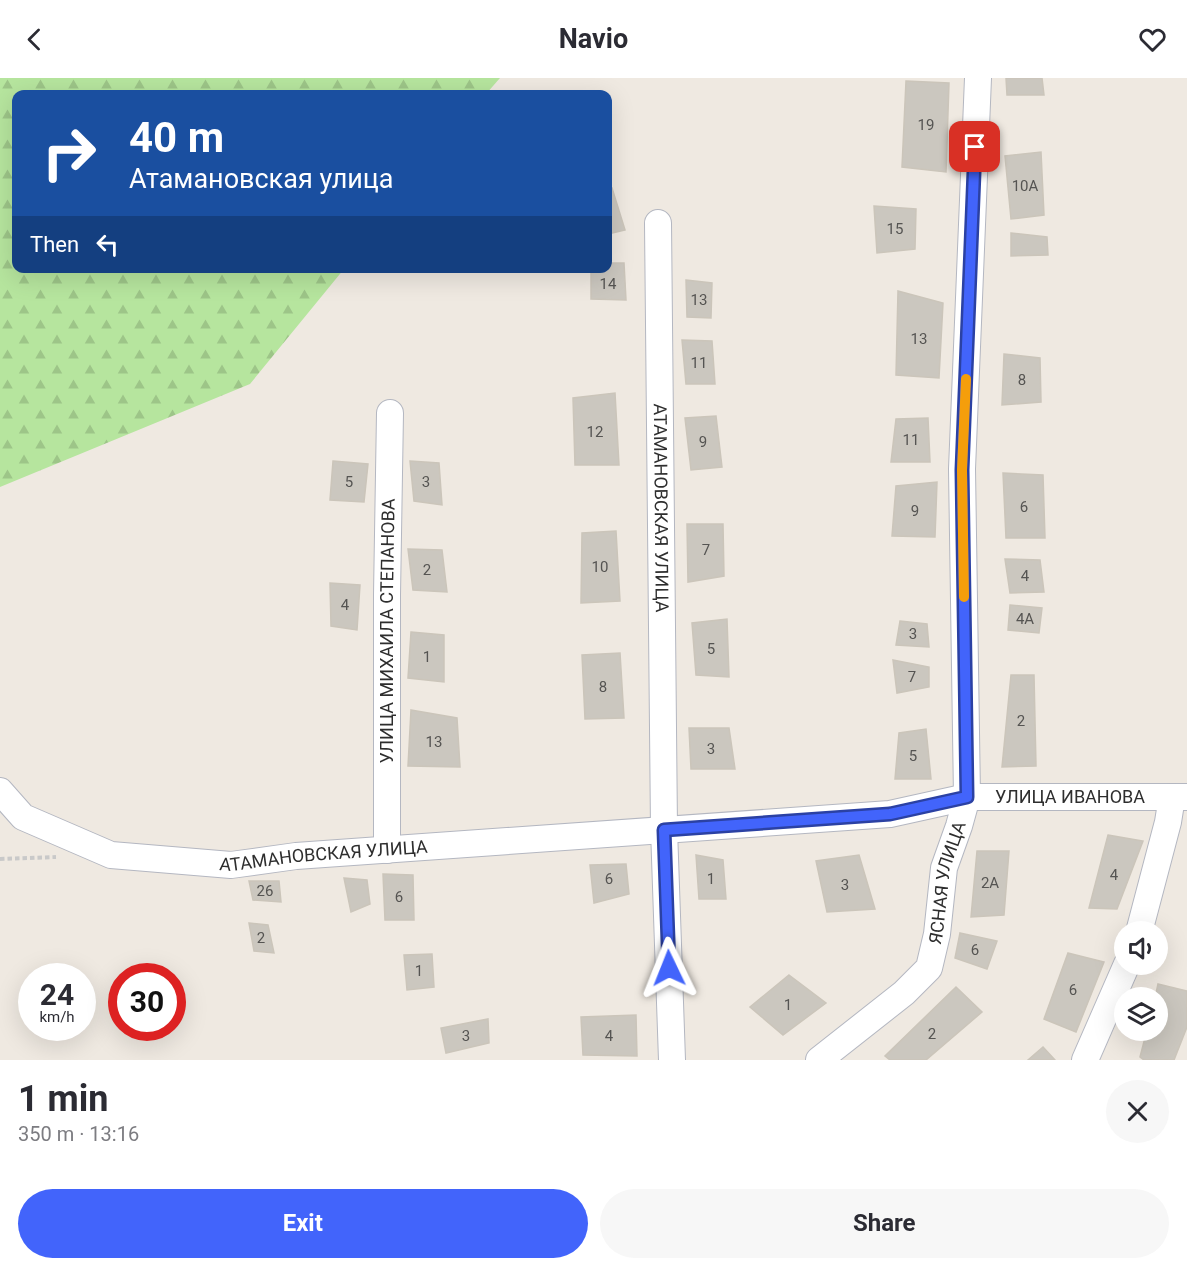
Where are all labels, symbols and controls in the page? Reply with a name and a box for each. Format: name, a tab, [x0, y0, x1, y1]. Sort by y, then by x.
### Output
icon: back	[18, 23, 51, 56]
text: Navio	[559, 23, 628, 55]
icon: heart	[1136, 23, 1169, 56]
text: 40 m	[129, 113, 224, 162]
icon: right	[30, 114, 108, 192]
house number: 19	[918, 116, 934, 134]
pin	[949, 121, 1000, 172]
icon: arrive	[958, 130, 991, 163]
text: Атамановская улица	[129, 163, 394, 195]
house number: 10А	[1012, 177, 1039, 195]
house number: 15	[887, 220, 903, 238]
icon: left	[91, 228, 124, 261]
text: Then	[30, 232, 79, 257]
house number: 14	[600, 275, 617, 293]
house number: 13	[691, 291, 707, 309]
house number: 13	[911, 330, 927, 348]
house number: 11	[691, 354, 707, 372]
house number: 8	[1018, 371, 1026, 389]
street label: АТАМАНОВСКАЯ УЛИЦА	[650, 403, 673, 613]
house number: 12	[587, 423, 603, 441]
house number: 11	[903, 431, 919, 449]
house number: 9	[699, 433, 707, 451]
house number: 5	[345, 473, 353, 491]
house number: 3	[422, 473, 430, 491]
street label: УЛИЦА МИХАИЛА СТЕПАНОВА	[376, 498, 399, 764]
house number: 6	[1020, 498, 1028, 516]
house number: 9	[911, 502, 919, 520]
house number: 7	[702, 541, 710, 559]
house number: 10	[592, 558, 608, 576]
house number: 2	[423, 561, 431, 579]
house number: 4	[1021, 567, 1030, 585]
house number: 4	[341, 596, 350, 614]
house number: 4А	[1016, 610, 1034, 628]
house number: 3	[909, 625, 917, 643]
house number: 5	[707, 640, 715, 658]
house number: 1	[423, 648, 431, 666]
house number: 7	[908, 668, 916, 686]
house number: 8	[599, 678, 607, 696]
house number: 2	[1017, 712, 1025, 730]
house number: 13	[426, 733, 442, 751]
house number: 3	[707, 740, 715, 758]
house number: 5	[909, 747, 917, 765]
street label: УЛИЦА ИВАНОВА	[995, 786, 1145, 807]
street label: ЯСНАЯ УЛИЦА	[924, 818, 970, 946]
street label: АТАМАНОВСКАЯ УЛИЦА	[219, 836, 429, 875]
house number: 4	[1110, 866, 1119, 884]
house number: 6	[605, 870, 613, 888]
house number: 1	[707, 870, 715, 888]
house number: 2А	[981, 874, 999, 892]
house number: 3	[841, 876, 849, 894]
house number: 26	[257, 882, 273, 900]
house number: 6	[395, 888, 403, 906]
map controls	[1114, 921, 1168, 1041]
button: sound	[1114, 921, 1168, 975]
house number: 2	[257, 929, 265, 947]
position arrow	[637, 936, 701, 1000]
house number: 6	[971, 941, 979, 959]
house number: 1	[415, 962, 423, 980]
speed limit sign: 30	[108, 963, 186, 1041]
text: 24	[40, 977, 74, 1012]
house number: 6	[1069, 981, 1077, 999]
button: layers	[1114, 987, 1168, 1041]
house number: 1	[784, 996, 792, 1014]
text: km/h	[39, 1008, 75, 1026]
house number: 2	[928, 1025, 936, 1043]
house number: 3	[462, 1027, 470, 1045]
house number: 4	[605, 1027, 614, 1045]
text: 1 min	[18, 1078, 109, 1120]
button: close	[1106, 1080, 1169, 1143]
text: 350 m · 13:16	[18, 1122, 139, 1146]
button: Exit	[18, 1189, 588, 1258]
button: Share	[600, 1189, 1169, 1258]

